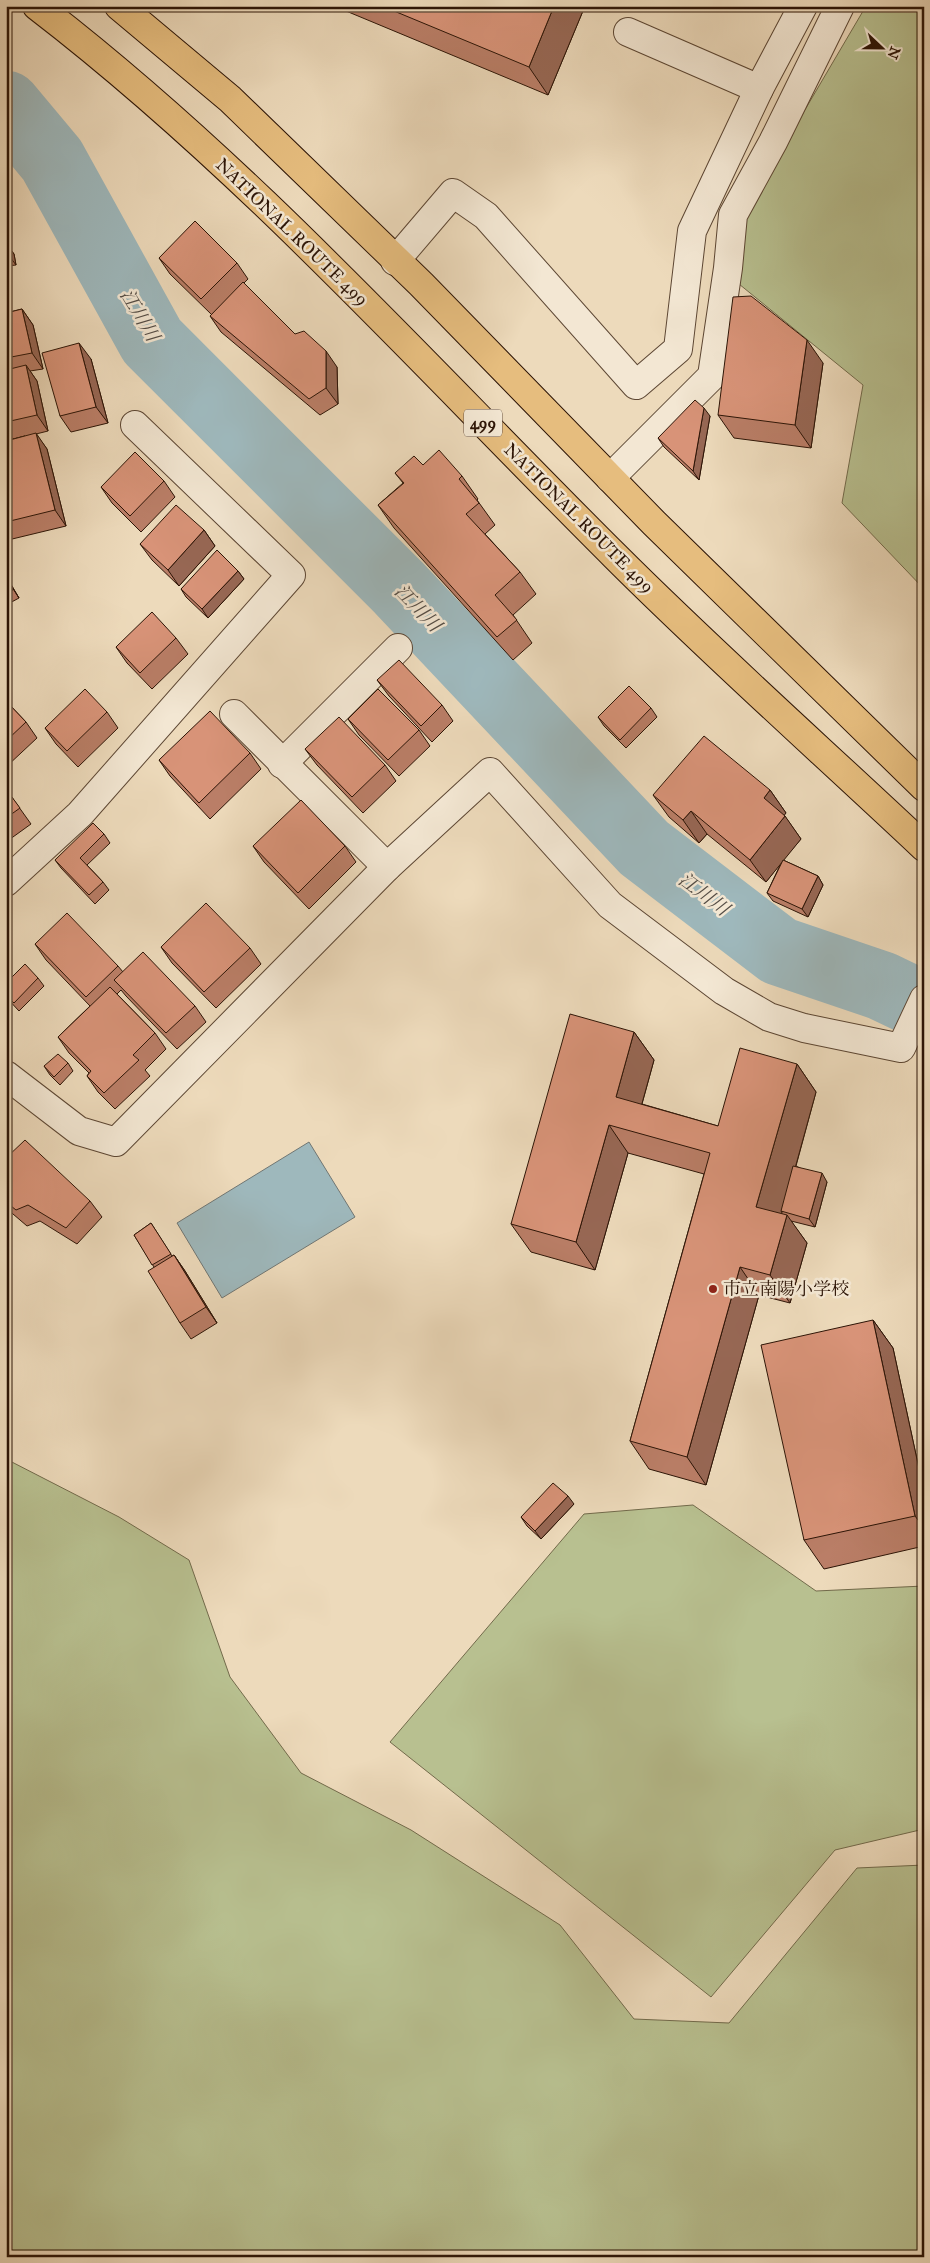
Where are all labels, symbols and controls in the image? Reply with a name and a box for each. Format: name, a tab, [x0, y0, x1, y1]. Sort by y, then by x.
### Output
north arrow	[858, 22, 908, 72]
text: N	[883, 44, 904, 61]
street label: NATIONAL ROUTE 499	[211, 154, 373, 310]
water label: 江川川	[115, 285, 166, 347]
road number: 499	[464, 409, 502, 436]
street label: NATIONAL ROUTE 499	[499, 438, 659, 598]
water label: 江川川	[390, 580, 447, 638]
water label: 江川川	[674, 868, 735, 922]
place label: 市立南陽小学校	[723, 1278, 849, 1300]
marker: 市立南陽小学校	[707, 1283, 719, 1295]

